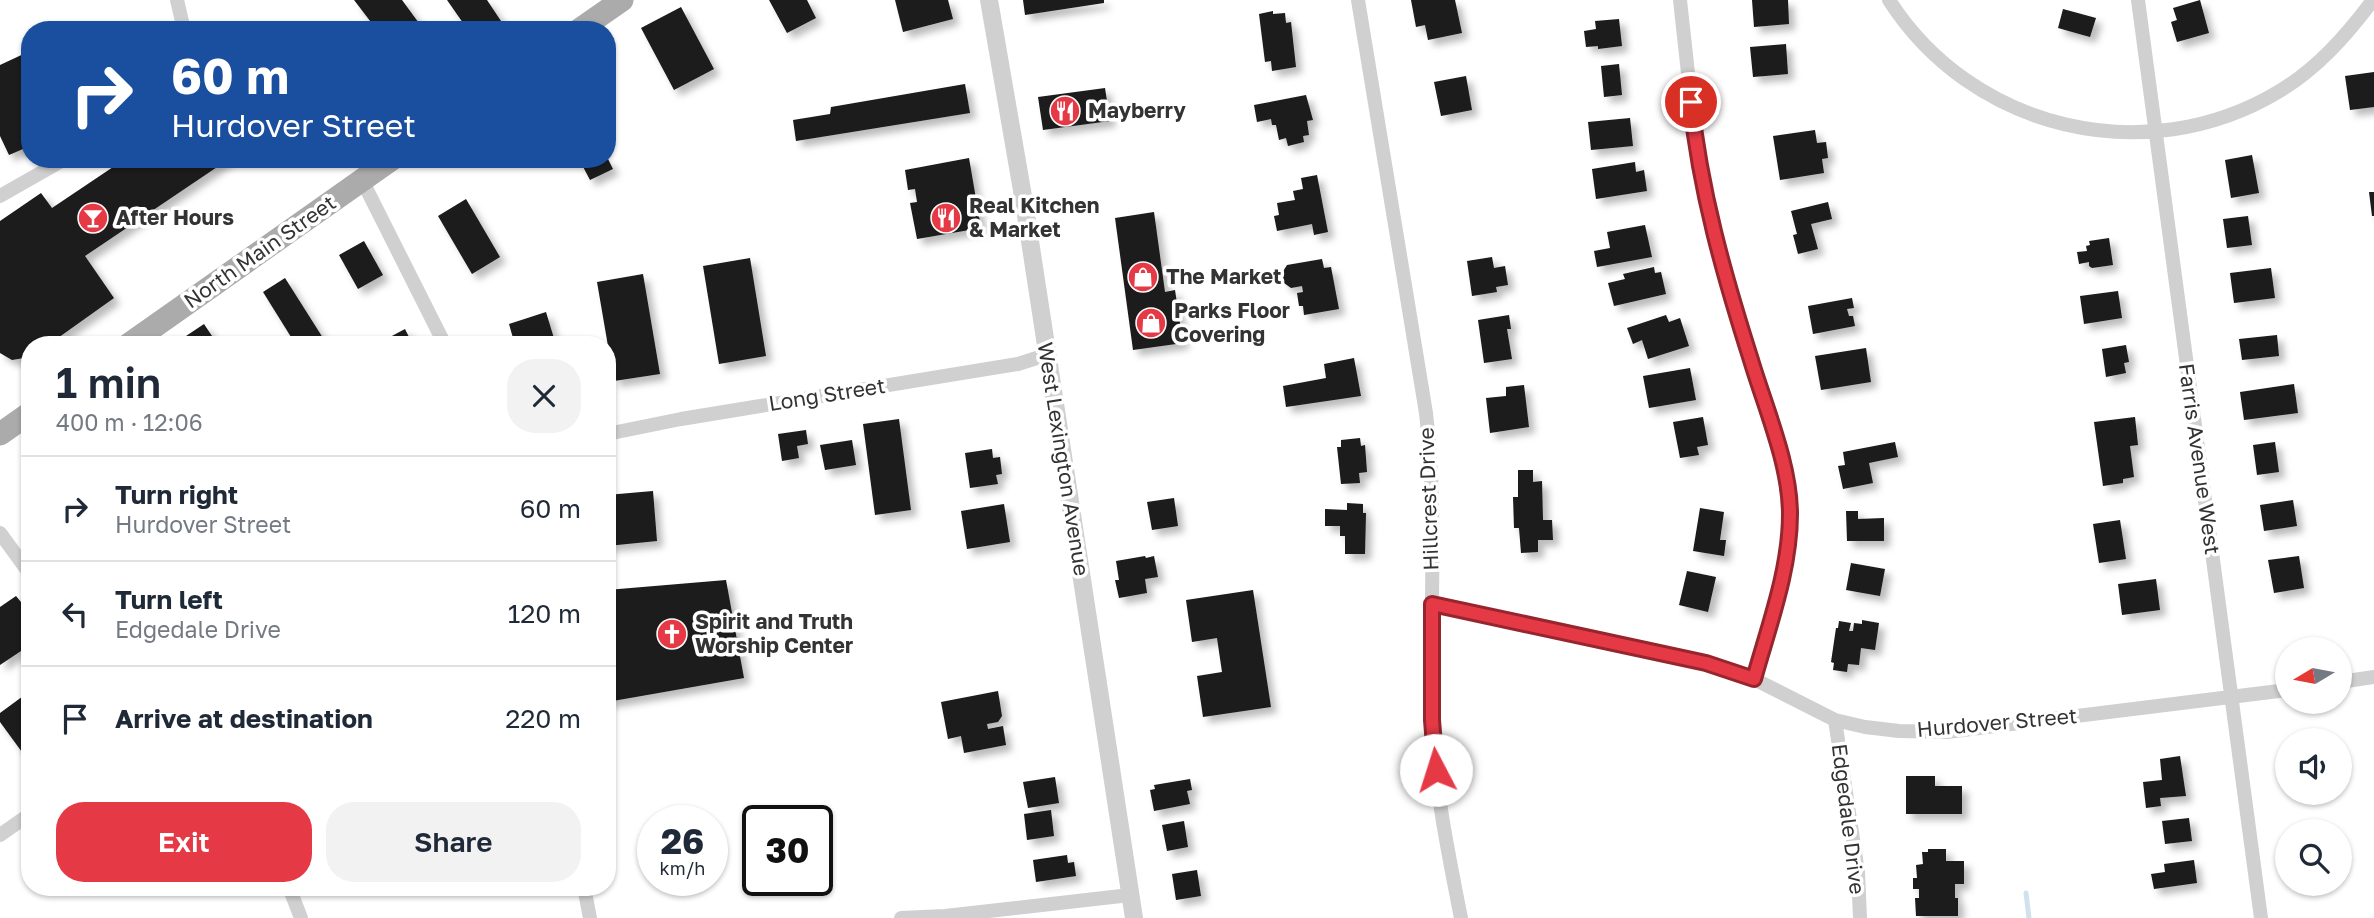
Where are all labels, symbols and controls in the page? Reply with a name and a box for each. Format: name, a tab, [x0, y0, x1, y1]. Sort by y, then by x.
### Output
text: 60 m	[171, 46, 289, 105]
icon: right	[56, 49, 147, 140]
pin	[1661, 72, 1721, 132]
icon: arrive	[1672, 83, 1710, 121]
restaurant icon: Mayberry	[1048, 94, 1082, 128]
place label: Mayberry	[1088, 97, 1186, 123]
text: Hurdover Street	[171, 106, 416, 144]
street label: North Main Street	[178, 189, 340, 313]
place label: Real Kitchen & Market	[969, 192, 1099, 242]
bar icon: After Hours	[76, 201, 110, 235]
restaurant icon: Real Kitchen & Market	[929, 201, 963, 235]
place label: After Hours	[116, 204, 234, 230]
shop icon: The Market	[1126, 260, 1160, 294]
place label: The Market	[1166, 263, 1282, 289]
place label: Parks Floor Covering	[1174, 297, 1290, 347]
shop icon: Parks Floor Covering	[1134, 306, 1168, 340]
street label: West Lexington Avenue	[1033, 340, 1095, 577]
text: 1 min	[56, 357, 161, 407]
button: close	[507, 359, 581, 433]
street label: Farris Avenue West	[2174, 362, 2226, 556]
street label: Long Street	[767, 372, 887, 416]
text: 400 m · 12:06	[56, 408, 203, 436]
street label: Hillcrest Drive	[1413, 427, 1443, 571]
text: Turn right	[115, 479, 238, 510]
icon: right	[56, 490, 94, 528]
text: 60 m	[520, 493, 581, 524]
text: Hurdover Street	[115, 510, 291, 538]
text: Turn left	[115, 584, 223, 615]
icon: left	[56, 595, 94, 633]
text: 120 m	[508, 598, 581, 629]
place label: Spirit and Truth Worship Center	[695, 608, 853, 658]
text: Edgedale Drive	[115, 615, 281, 643]
church icon: Spirit and Truth Worship Center	[655, 617, 689, 651]
north arrow	[2275, 637, 2352, 714]
map controls	[2275, 637, 2352, 896]
icon: arrive	[56, 700, 94, 738]
street label: Hurdover Street	[1916, 702, 2078, 742]
text: Arrive at destination	[115, 703, 373, 734]
text: 220 m	[505, 703, 581, 734]
button: sound	[2275, 728, 2352, 805]
position arrow	[1399, 733, 1473, 807]
street label: Edgedale Drive	[1827, 742, 1871, 896]
button: Exit	[56, 802, 312, 882]
button: Share	[326, 802, 581, 882]
speed limit sign: 30	[742, 805, 833, 896]
button: search	[2275, 819, 2352, 896]
text: 26	[661, 820, 704, 862]
text: km/h	[660, 857, 705, 879]

